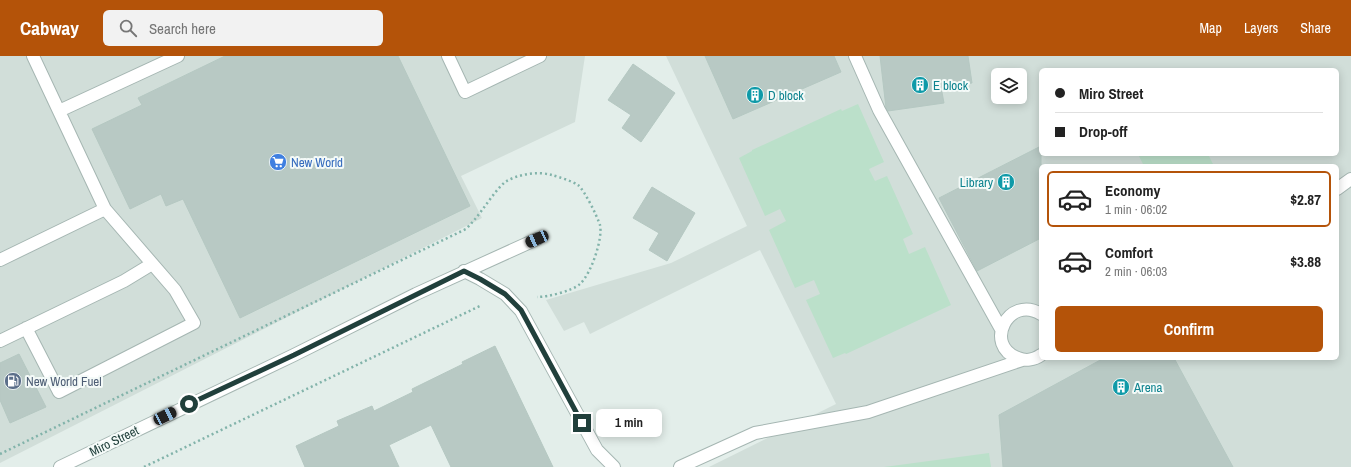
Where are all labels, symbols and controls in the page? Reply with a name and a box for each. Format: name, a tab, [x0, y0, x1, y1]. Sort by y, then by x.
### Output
search box	[103, 10, 383, 46]
text: Cabway	[20, 15, 79, 41]
icon: search	[117, 17, 139, 39]
text: Search here	[149, 18, 216, 39]
text: Map	[1200, 19, 1222, 37]
text: Layers	[1244, 19, 1278, 37]
text: Share	[1300, 19, 1331, 37]
map controls	[991, 68, 1027, 104]
button: layers	[991, 68, 1027, 104]
building icon: E block	[910, 75, 930, 95]
place label: E block	[933, 77, 969, 94]
text: Miro Street	[1079, 83, 1143, 104]
building icon: D block	[745, 85, 765, 105]
place label: D block	[768, 87, 804, 104]
text: Drop-off	[1079, 121, 1128, 142]
supermarket icon: New World	[268, 152, 288, 172]
place label: New World	[291, 154, 343, 171]
building icon: Library	[996, 172, 1016, 192]
place label: Library	[960, 174, 994, 191]
text: Economy	[1105, 180, 1160, 201]
icon: car	[1057, 181, 1093, 217]
text: $2.87	[1290, 189, 1321, 210]
text: 1 min · 06:02	[1105, 201, 1167, 218]
car	[524, 229, 550, 249]
text: Comfort	[1105, 242, 1153, 263]
icon: car	[1057, 243, 1093, 279]
text: $3.88	[1290, 251, 1321, 272]
text: 2 min · 06:03	[1105, 263, 1167, 280]
button: Confirm	[1055, 306, 1323, 352]
fuel station icon: New World Fuel	[3, 371, 23, 391]
place label: New World Fuel	[26, 373, 102, 390]
building icon: Arena	[1111, 377, 1131, 397]
place label: Arena	[1133, 379, 1163, 396]
route start	[180, 395, 198, 413]
car	[152, 405, 178, 427]
callout: 1 min	[596, 409, 662, 437]
route end	[573, 414, 591, 432]
text: 1 min	[615, 414, 643, 431]
street label: Miro Street	[87, 422, 141, 460]

